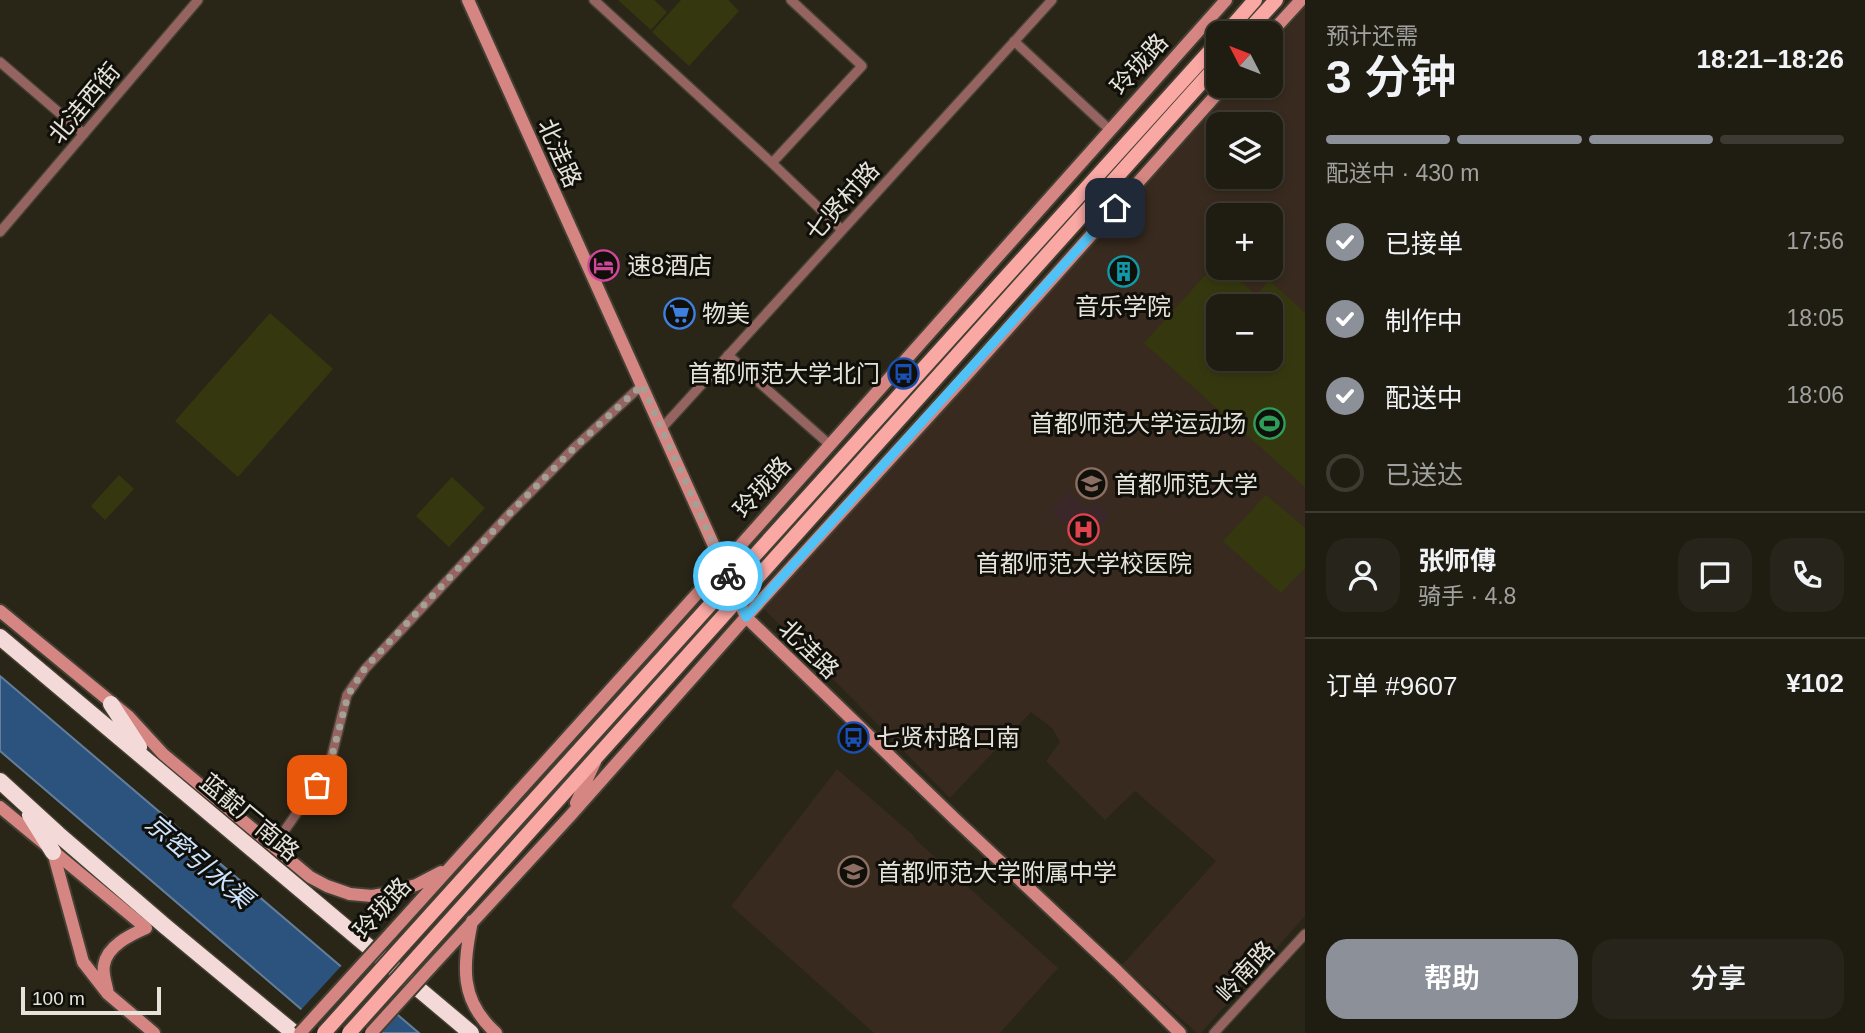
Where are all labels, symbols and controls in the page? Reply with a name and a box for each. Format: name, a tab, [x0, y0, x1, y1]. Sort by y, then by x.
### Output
north arrow	[1206, 21, 1283, 98]
map controls	[1206, 21, 1283, 371]
text: 预计还需	[1326, 23, 1418, 49]
street label: 玲珑路	[1105, 28, 1173, 100]
text: 18:21–18:26	[1697, 44, 1844, 74]
text: 3 分钟	[1326, 51, 1456, 103]
street label: 北洼西街	[43, 58, 125, 148]
button: layers	[1206, 112, 1283, 189]
street label: 北洼路	[533, 115, 587, 191]
street label: 七贤村路	[800, 156, 884, 246]
text: 配送中 · 430 m	[1326, 160, 1479, 186]
pin	[1085, 178, 1145, 238]
icon: home	[1096, 189, 1134, 227]
button: +	[1206, 203, 1283, 280]
icon: check	[1326, 223, 1364, 261]
text: 17:56	[1786, 228, 1844, 254]
text: 已接单	[1385, 229, 1463, 259]
hotel icon: 速8酒店	[587, 248, 621, 282]
place label: 速8酒店	[627, 252, 712, 279]
building icon: 音乐学院	[1106, 255, 1140, 289]
place label: 音乐学院	[1075, 293, 1171, 320]
button: −	[1206, 294, 1283, 371]
supermarket icon: 物美	[662, 296, 696, 330]
place label: 物美	[702, 300, 750, 327]
icon: check	[1326, 300, 1364, 338]
text: 18:05	[1786, 305, 1844, 331]
text: 制作中	[1385, 306, 1463, 336]
bus stop icon: 首都师范大学北门	[886, 356, 920, 390]
place label: 首都师范大学北门	[688, 360, 880, 387]
icon: check	[1326, 377, 1364, 415]
text: 18:06	[1786, 382, 1844, 408]
text: 配送中	[1385, 383, 1463, 413]
sports icon: 首都师范大学运动场	[1252, 406, 1286, 440]
place label: 首都师范大学运动场	[1030, 410, 1246, 437]
street label: 玲珑路	[728, 451, 796, 523]
text: 已送达	[1385, 460, 1463, 490]
school or university icon: 首都师范大学	[1074, 467, 1108, 501]
place label: 首都师范大学	[1114, 471, 1258, 498]
hospital icon: 首都师范大学校医院	[1067, 512, 1101, 546]
button: person	[1326, 538, 1400, 612]
button: chat	[1678, 538, 1752, 612]
button: phone	[1770, 538, 1844, 612]
courier	[693, 541, 763, 611]
text: 张师傅	[1418, 546, 1496, 576]
place label: 首都师范大学校医院	[976, 550, 1192, 577]
icon: bike	[709, 557, 747, 595]
text: 骑手 · 4.8	[1418, 583, 1516, 609]
street label: 北洼路	[774, 614, 844, 684]
text: ¥102	[1786, 668, 1844, 698]
text: 订单 #9607	[1326, 671, 1458, 701]
bus stop icon: 七贤村路口南	[836, 720, 870, 754]
place label: 七贤村路口南	[876, 724, 1020, 751]
pin	[287, 755, 347, 815]
icon: bag	[298, 766, 336, 804]
street label: 蓝靛厂南路	[195, 768, 305, 866]
water label: 京密引水渠	[140, 808, 261, 917]
school or university icon: 首都师范大学附属中学	[837, 855, 871, 889]
place label: 首都师范大学附属中学	[877, 859, 1117, 886]
street label: 玲珑路	[348, 872, 416, 944]
street label: 岭南路	[1211, 935, 1279, 1007]
button: 帮助	[1326, 939, 1578, 1019]
button: 分享	[1592, 939, 1844, 1019]
scale bar	[21, 984, 161, 1016]
text: 100 m	[32, 988, 85, 1009]

